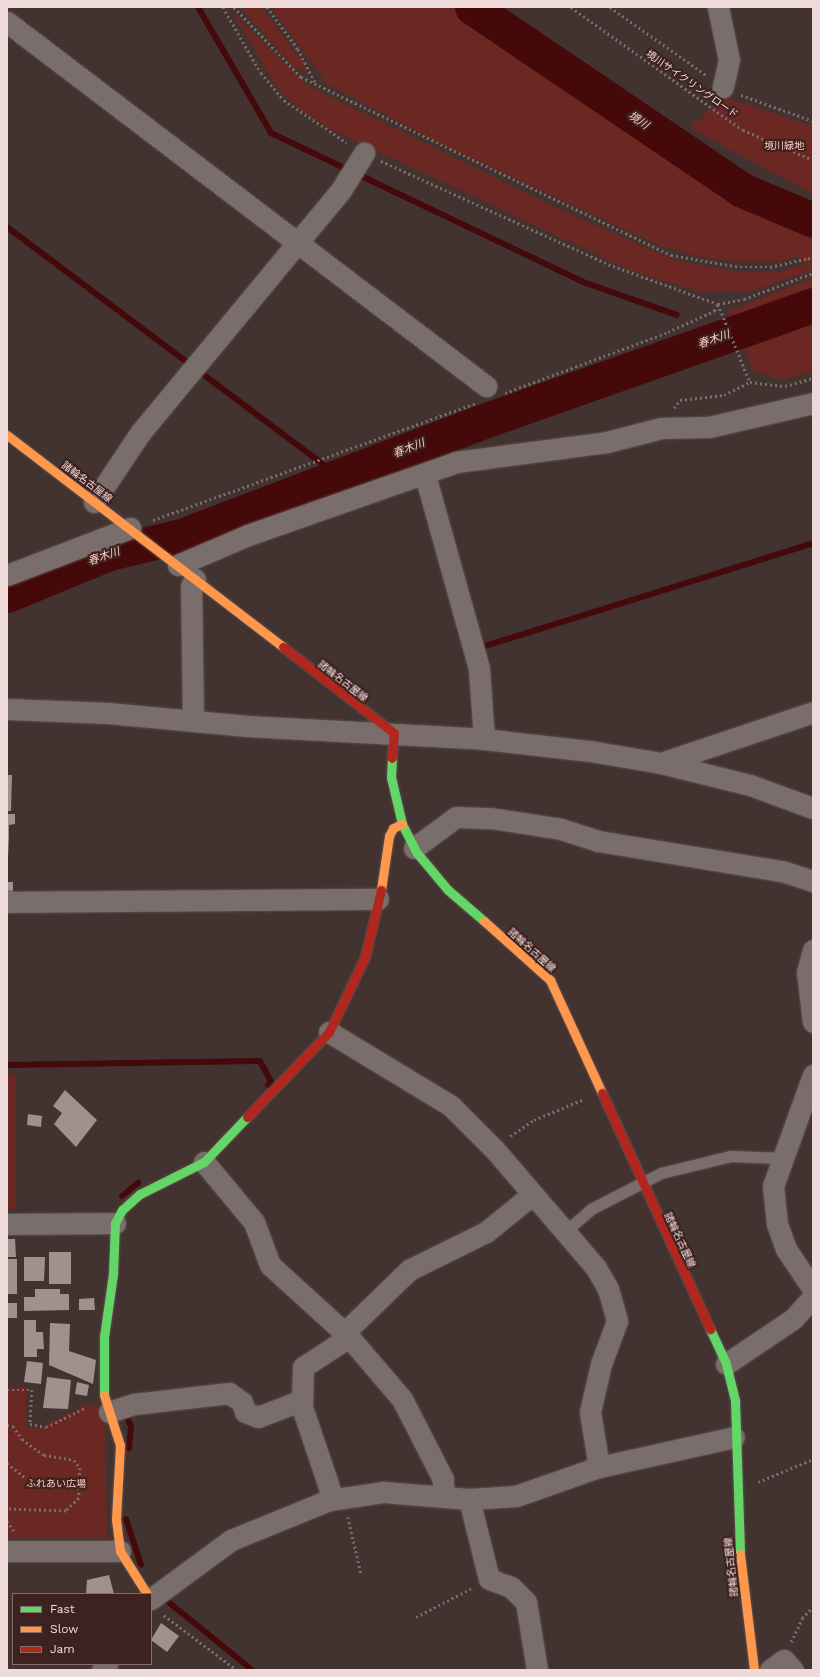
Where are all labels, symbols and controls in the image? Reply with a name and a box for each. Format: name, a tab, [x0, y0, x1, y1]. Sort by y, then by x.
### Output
street label: 境川サイクリングロード	[644, 48, 740, 120]
water label: 境川	[625, 109, 651, 133]
park label: 境川緑地	[764, 140, 804, 152]
water label: 春木川	[696, 328, 732, 352]
water label: 春木川	[391, 437, 427, 461]
street label: 諸輪名古屋線	[59, 459, 115, 505]
water label: 春木川	[86, 545, 122, 569]
street label: 諸輪名古屋線	[316, 658, 370, 704]
street label: 諸輪名古屋線	[506, 925, 558, 975]
street label: 諸輪名古屋線	[662, 1210, 698, 1270]
park label: ふれあい広場	[26, 1478, 86, 1490]
street label: 諸輪名古屋線	[722, 1537, 740, 1597]
legend	[12, 1593, 152, 1665]
text: Fast	[50, 1602, 75, 1616]
text: Slow	[50, 1622, 78, 1636]
text: Jam	[50, 1642, 75, 1656]

